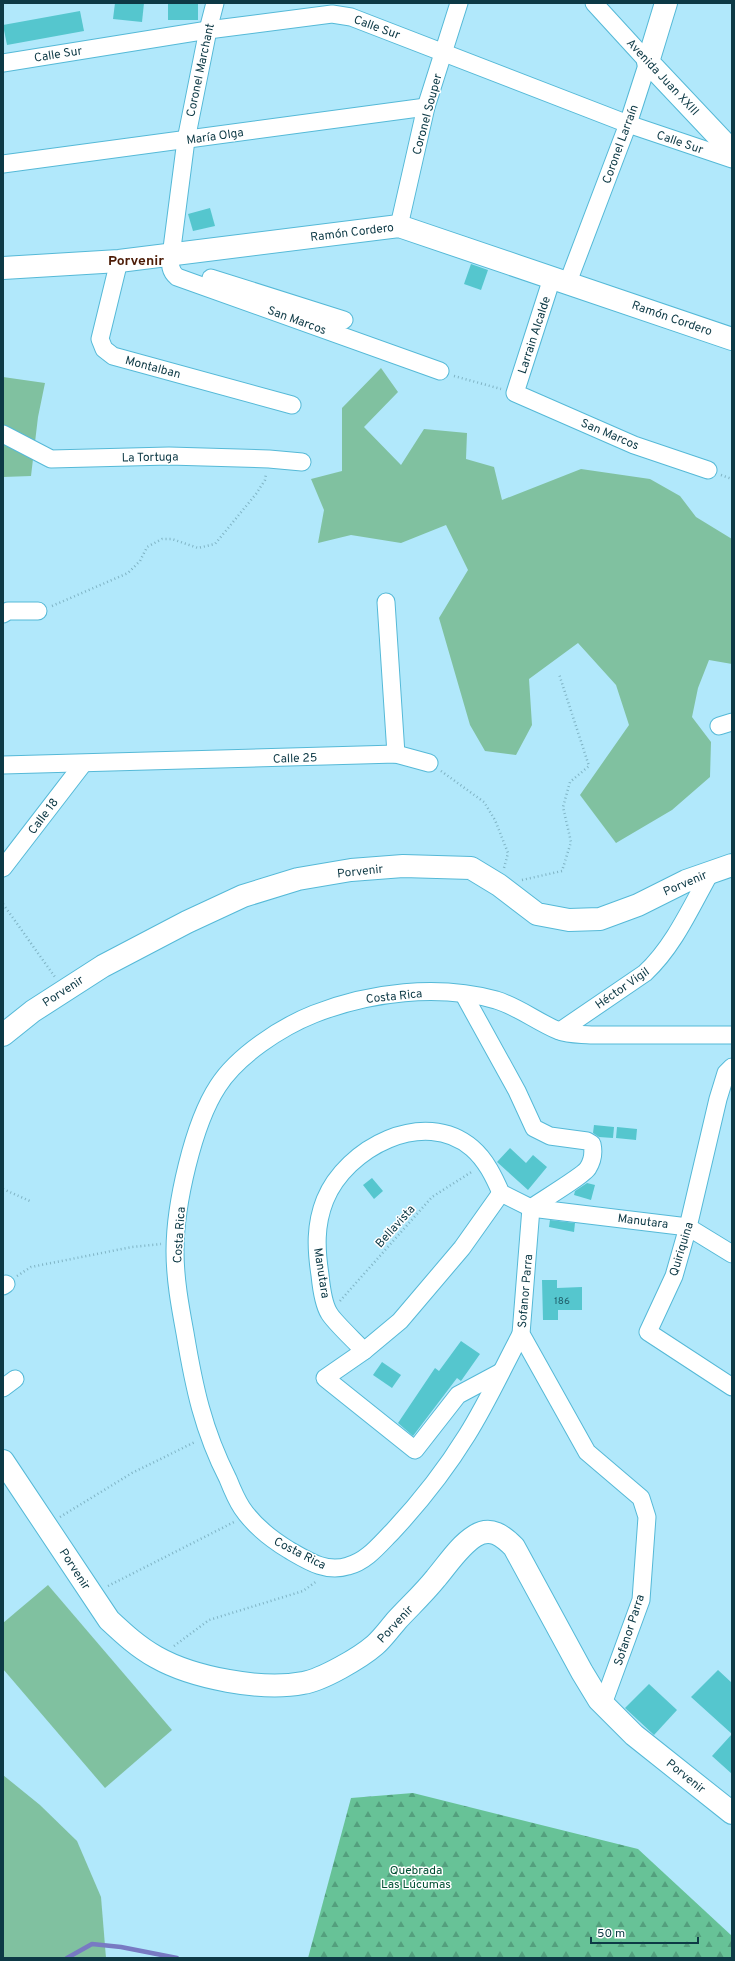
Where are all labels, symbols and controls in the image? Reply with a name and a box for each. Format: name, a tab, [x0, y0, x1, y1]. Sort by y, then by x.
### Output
street label: Calle Sur	[351, 12, 402, 44]
street label: Coronel Marchant	[183, 22, 219, 119]
street label: Avenida Juan XXIII	[622, 36, 702, 120]
street label: Calle Sur	[33, 43, 84, 67]
street label: Coronel Souper	[409, 72, 447, 157]
street label: Coronel Larraín	[599, 103, 643, 186]
street label: María Olga	[185, 125, 245, 149]
street label: Calle Sur	[654, 128, 705, 158]
street label: Ramón Cordero	[309, 220, 395, 246]
district label: Porvenir	[108, 253, 164, 270]
street label: Larrain Alcalde	[515, 295, 555, 376]
street label: Ramón Cordero	[629, 298, 714, 340]
street label: San Marcos	[265, 303, 328, 339]
street label: Montalban	[123, 353, 182, 383]
street label: San Marcos	[578, 416, 641, 454]
street label: La Tortuga	[121, 450, 179, 466]
street label: Calle 25	[273, 750, 318, 768]
street label: Calle 18	[25, 795, 63, 838]
street label: Porvenir	[336, 862, 384, 882]
street label: Porvenir	[661, 867, 710, 900]
street label: Héctor Vigil	[592, 964, 653, 1013]
street label: Porvenir	[40, 972, 88, 1011]
street label: Costa Rica	[365, 986, 423, 1008]
street label: Bellavista	[372, 1202, 419, 1252]
street label: Costa Rica	[170, 1206, 190, 1264]
street label: Manutara	[617, 1211, 669, 1233]
street label: Quiriquina	[666, 1220, 698, 1278]
street label: Manutara	[309, 1247, 333, 1300]
street label: Sofanor Parra	[515, 1253, 537, 1329]
house number: 186	[554, 1295, 570, 1308]
street label: Costa Rica	[271, 1534, 328, 1574]
street label: Porvenir	[55, 1546, 94, 1594]
street label: Sofanor Parra	[611, 1593, 649, 1668]
street label: Porvenir	[374, 1602, 418, 1647]
street label: Porvenir	[662, 1756, 709, 1798]
park label: Quebrada Las Lúcumas	[381, 1863, 451, 1893]
scale bar	[591, 1919, 698, 1945]
text: 50 m	[597, 1926, 625, 1942]

